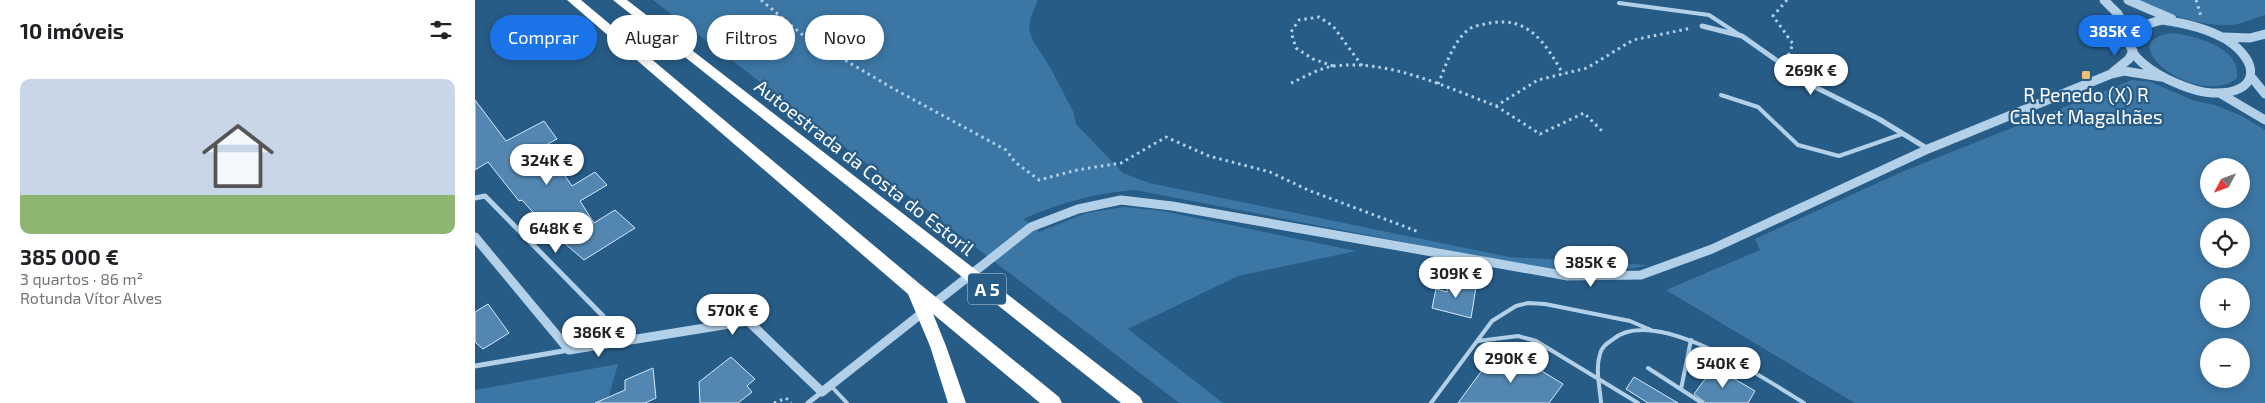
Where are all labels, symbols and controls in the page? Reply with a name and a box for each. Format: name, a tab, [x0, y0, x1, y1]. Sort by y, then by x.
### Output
chip: Comprar	[490, 15, 597, 60]
chip: Alugar	[607, 15, 697, 60]
chip: Filtros	[707, 15, 795, 60]
chip: Novo	[805, 15, 884, 60]
pin: 385K €	[2074, 15, 2156, 57]
icon: filters	[427, 16, 455, 44]
text: 10 imóveis	[20, 18, 124, 43]
text: 385K €	[2089, 21, 2141, 40]
pin: 269K €	[1770, 54, 1852, 96]
text: 269K €	[1785, 60, 1837, 79]
marker: R Penedo (X) R Calvet Magalhães	[2080, 69, 2092, 81]
street label: Autoestrada da Costa do Estoril	[751, 74, 980, 260]
place label: R Penedo (X) R Calvet Magalhães	[2009, 83, 2163, 128]
icon: home	[193, 111, 283, 201]
pin: 324K €	[506, 144, 588, 186]
text: 324K €	[521, 150, 573, 169]
north arrow	[2200, 158, 2250, 208]
map controls	[2200, 158, 2250, 388]
pin: 648K €	[515, 212, 597, 254]
text: 648K €	[529, 218, 583, 237]
button: locate	[2200, 218, 2250, 268]
text: 385 000 €	[20, 244, 119, 269]
pin: 385K €	[1550, 246, 1632, 288]
text: 385K €	[1565, 252, 1617, 271]
pin: 309K €	[1415, 256, 1497, 299]
text: 309K €	[1430, 263, 1482, 282]
text: 3 quartos · 86 m²	[20, 269, 143, 288]
road number: A 5	[968, 274, 1006, 304]
button: +	[2200, 278, 2250, 328]
text: Rotunda Vítor Alves	[20, 288, 162, 307]
pin: 570K €	[692, 294, 774, 336]
text: 570K €	[707, 300, 759, 319]
pin: 386K €	[558, 316, 640, 358]
text: 386K €	[573, 322, 625, 341]
button: −	[2200, 338, 2250, 388]
pin: 290K €	[1470, 342, 1552, 384]
pin: 540K €	[1682, 346, 1764, 389]
text: 290K €	[1485, 348, 1537, 367]
text: 540K €	[1697, 353, 1749, 372]

